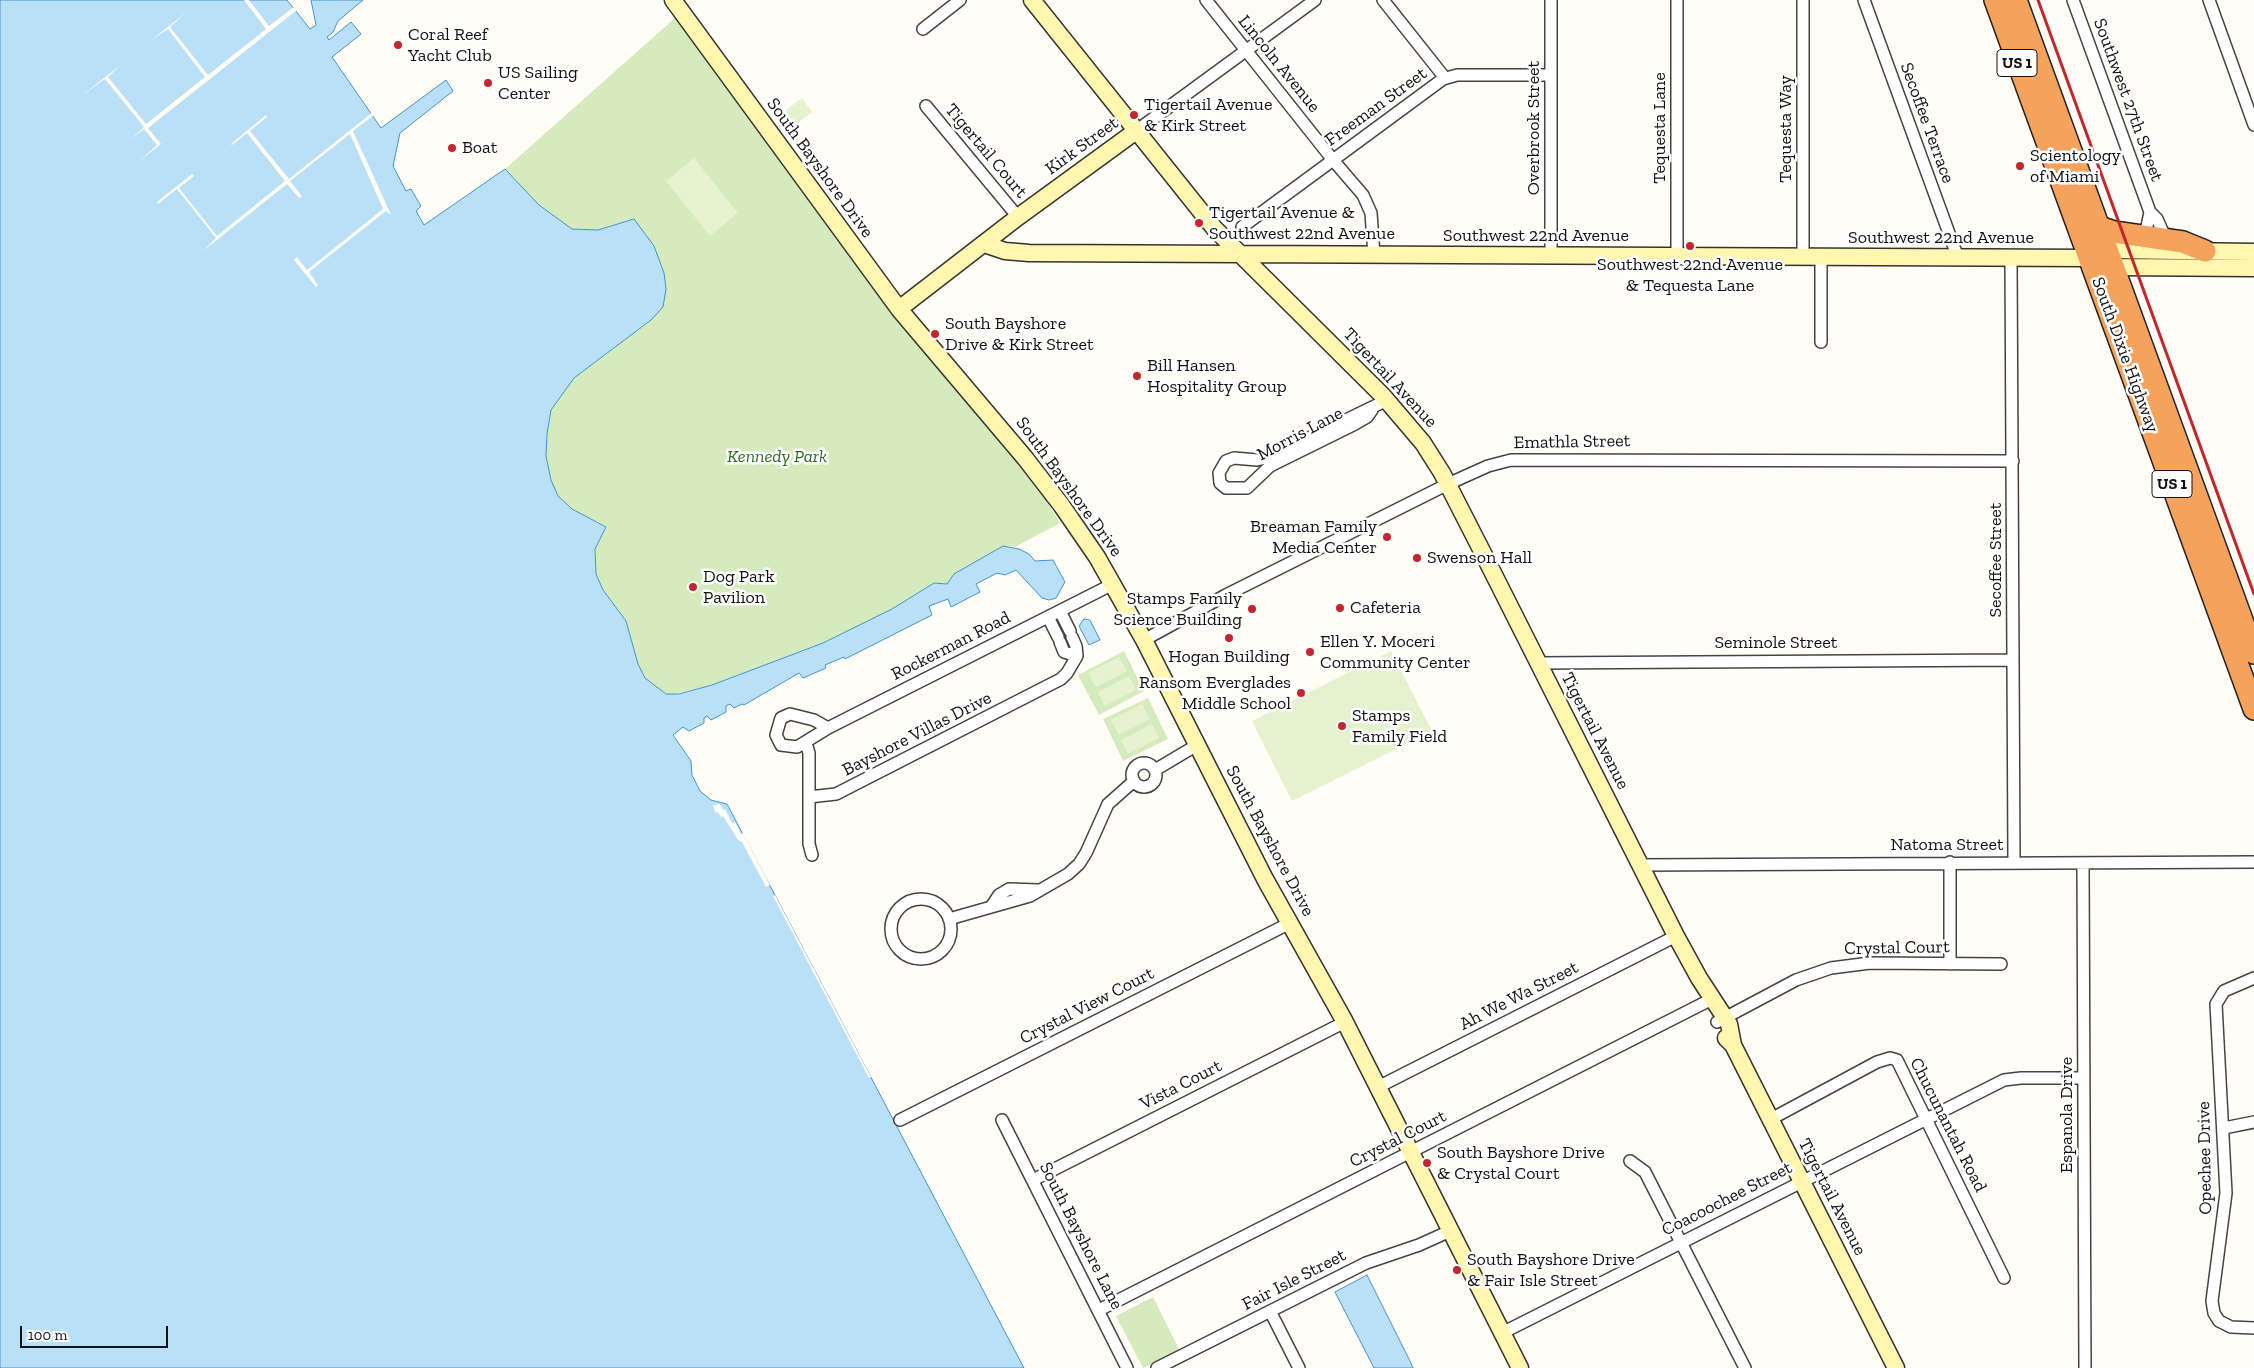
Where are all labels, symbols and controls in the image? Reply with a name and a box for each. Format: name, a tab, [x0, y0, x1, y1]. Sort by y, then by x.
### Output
street label: Lincoln Avenue	[1233, 11, 1325, 117]
street label: Southwest 27th Street	[2088, 15, 2168, 185]
place label: Coral Reef Yacht Club	[408, 24, 492, 66]
marker: Coral Reef Yacht Club	[392, 39, 404, 51]
road number: US 1	[1997, 49, 2037, 76]
street label: Secoffee Terrace	[1895, 60, 1959, 186]
street label: Overbrook Street	[1523, 61, 1545, 195]
place label: US Sailing Center	[498, 62, 578, 104]
street label: Freeman Street	[1321, 63, 1431, 151]
street label: Tequesta Lane	[1649, 72, 1671, 184]
street label: Tequesta Way	[1775, 75, 1797, 183]
marker: US Sailing Center	[482, 77, 494, 89]
street label: South Bayshore Drive	[762, 94, 878, 242]
place label: Tigertail Avenue & Kirk Street	[1144, 94, 1272, 136]
street label: Tigertail Court	[940, 99, 1032, 203]
marker: Tigertail Avenue & Kirk Street	[1128, 109, 1140, 121]
street label: Kirk Street	[1041, 112, 1123, 180]
place label: Boat	[462, 137, 497, 159]
marker: Boat	[446, 142, 458, 154]
place label: Scientology of Miami	[2030, 145, 2121, 188]
marker: Scientology of Miami	[2014, 160, 2026, 172]
place label: Tigertail Avenue & Southwest 22nd Avenue	[1209, 202, 1395, 244]
marker: Tigertail Avenue & Southwest 22nd Avenue	[1193, 217, 1205, 229]
street label: Southwest 22nd Avenue	[1443, 225, 1629, 247]
street label: Southwest 22nd Avenue	[1848, 227, 2034, 249]
marker: Southwest 22nd Avenue & Tequesta Lane	[1684, 240, 1696, 252]
place label: Southwest 22nd Avenue & Tequesta Lane	[1597, 254, 1783, 296]
street label: South Dixie Highway	[2087, 274, 2163, 436]
place label: South Bayshore Drive & Kirk Street	[945, 313, 1094, 356]
street label: Tigertail Avenue	[1338, 324, 1442, 432]
marker: South Bayshore Drive & Kirk Street	[929, 328, 941, 340]
place label: Bill Hansen Hospitality Group	[1147, 355, 1287, 398]
marker: Bill Hansen Hospitality Group	[1131, 370, 1143, 382]
street label: Morris Lane	[1253, 402, 1347, 466]
street label: South Bayshore Drive	[1011, 413, 1127, 561]
street label: Emathla Street	[1514, 430, 1630, 454]
park label: Kennedy Park	[727, 446, 827, 468]
road number: US 1	[2152, 470, 2192, 498]
street label: Secoffee Street	[1985, 503, 2007, 617]
place label: Breaman Family Media Center	[1250, 516, 1377, 558]
marker: Breaman Family Media Center	[1381, 531, 1393, 543]
place label: Swenson Hall	[1427, 547, 1532, 569]
marker: Swenson Hall	[1411, 552, 1423, 564]
place label: Dog Park Pavilion	[703, 566, 775, 608]
marker: Dog Park Pavilion	[687, 581, 699, 593]
place label: Stamps Family Science Building	[1114, 588, 1242, 630]
place label: Cafeteria	[1350, 597, 1421, 619]
marker: Cafeteria	[1334, 602, 1346, 614]
marker: Stamps Family Science Building	[1246, 603, 1258, 615]
street label: Rockerman Road	[888, 607, 1014, 685]
place label: Ellen Y. Moceri Community Center	[1320, 631, 1470, 674]
marker: Hogan Building	[1223, 632, 1235, 644]
street label: Seminole Street	[1715, 632, 1837, 654]
place label: Hogan Building	[1168, 646, 1290, 668]
marker: Ellen Y. Moceri Community Center	[1304, 646, 1316, 658]
street label: Tigertail Avenue	[1556, 669, 1634, 793]
place label: Ransom Everglades Middle School	[1139, 672, 1291, 714]
street label: Bayshore Villas Drive	[839, 687, 995, 781]
marker: Ransom Everglades Middle School	[1295, 687, 1307, 699]
place label: Stamps Family Field	[1352, 705, 1447, 748]
marker: Stamps Family Field	[1336, 720, 1348, 732]
street label: South Bayshore Drive	[1221, 762, 1319, 920]
street label: Natoma Street	[1890, 834, 2004, 856]
street label: Crystal Court	[1844, 936, 1950, 960]
street label: Ah We Wa Street	[1456, 957, 1582, 1035]
street label: Crystal View Court	[1016, 963, 1158, 1049]
street label: Chucunantah Road	[1905, 1054, 1991, 1196]
street label: Vista Court	[1136, 1055, 1226, 1115]
street label: Espanola Drive	[2056, 1057, 2078, 1173]
street label: Opechee Drive	[2193, 1101, 2217, 1215]
street label: Crystal Court	[1346, 1105, 1450, 1173]
street label: Tigertail Avenue	[1793, 1135, 1871, 1259]
place label: South Bayshore Drive & Crystal Court	[1437, 1142, 1605, 1184]
marker: South Bayshore Drive & Crystal Court	[1421, 1157, 1433, 1169]
street label: Coacoochee Street	[1658, 1157, 1796, 1241]
street label: South Bayshore Lane	[1034, 1159, 1128, 1313]
street label: Fair Isle Street	[1239, 1245, 1349, 1315]
place label: South Bayshore Drive & Fair Isle Street	[1467, 1249, 1635, 1292]
marker: South Bayshore Drive & Fair Isle Street	[1451, 1264, 1463, 1276]
scale bar	[22, 1316, 170, 1348]
text: 100 m	[28, 1326, 67, 1344]

